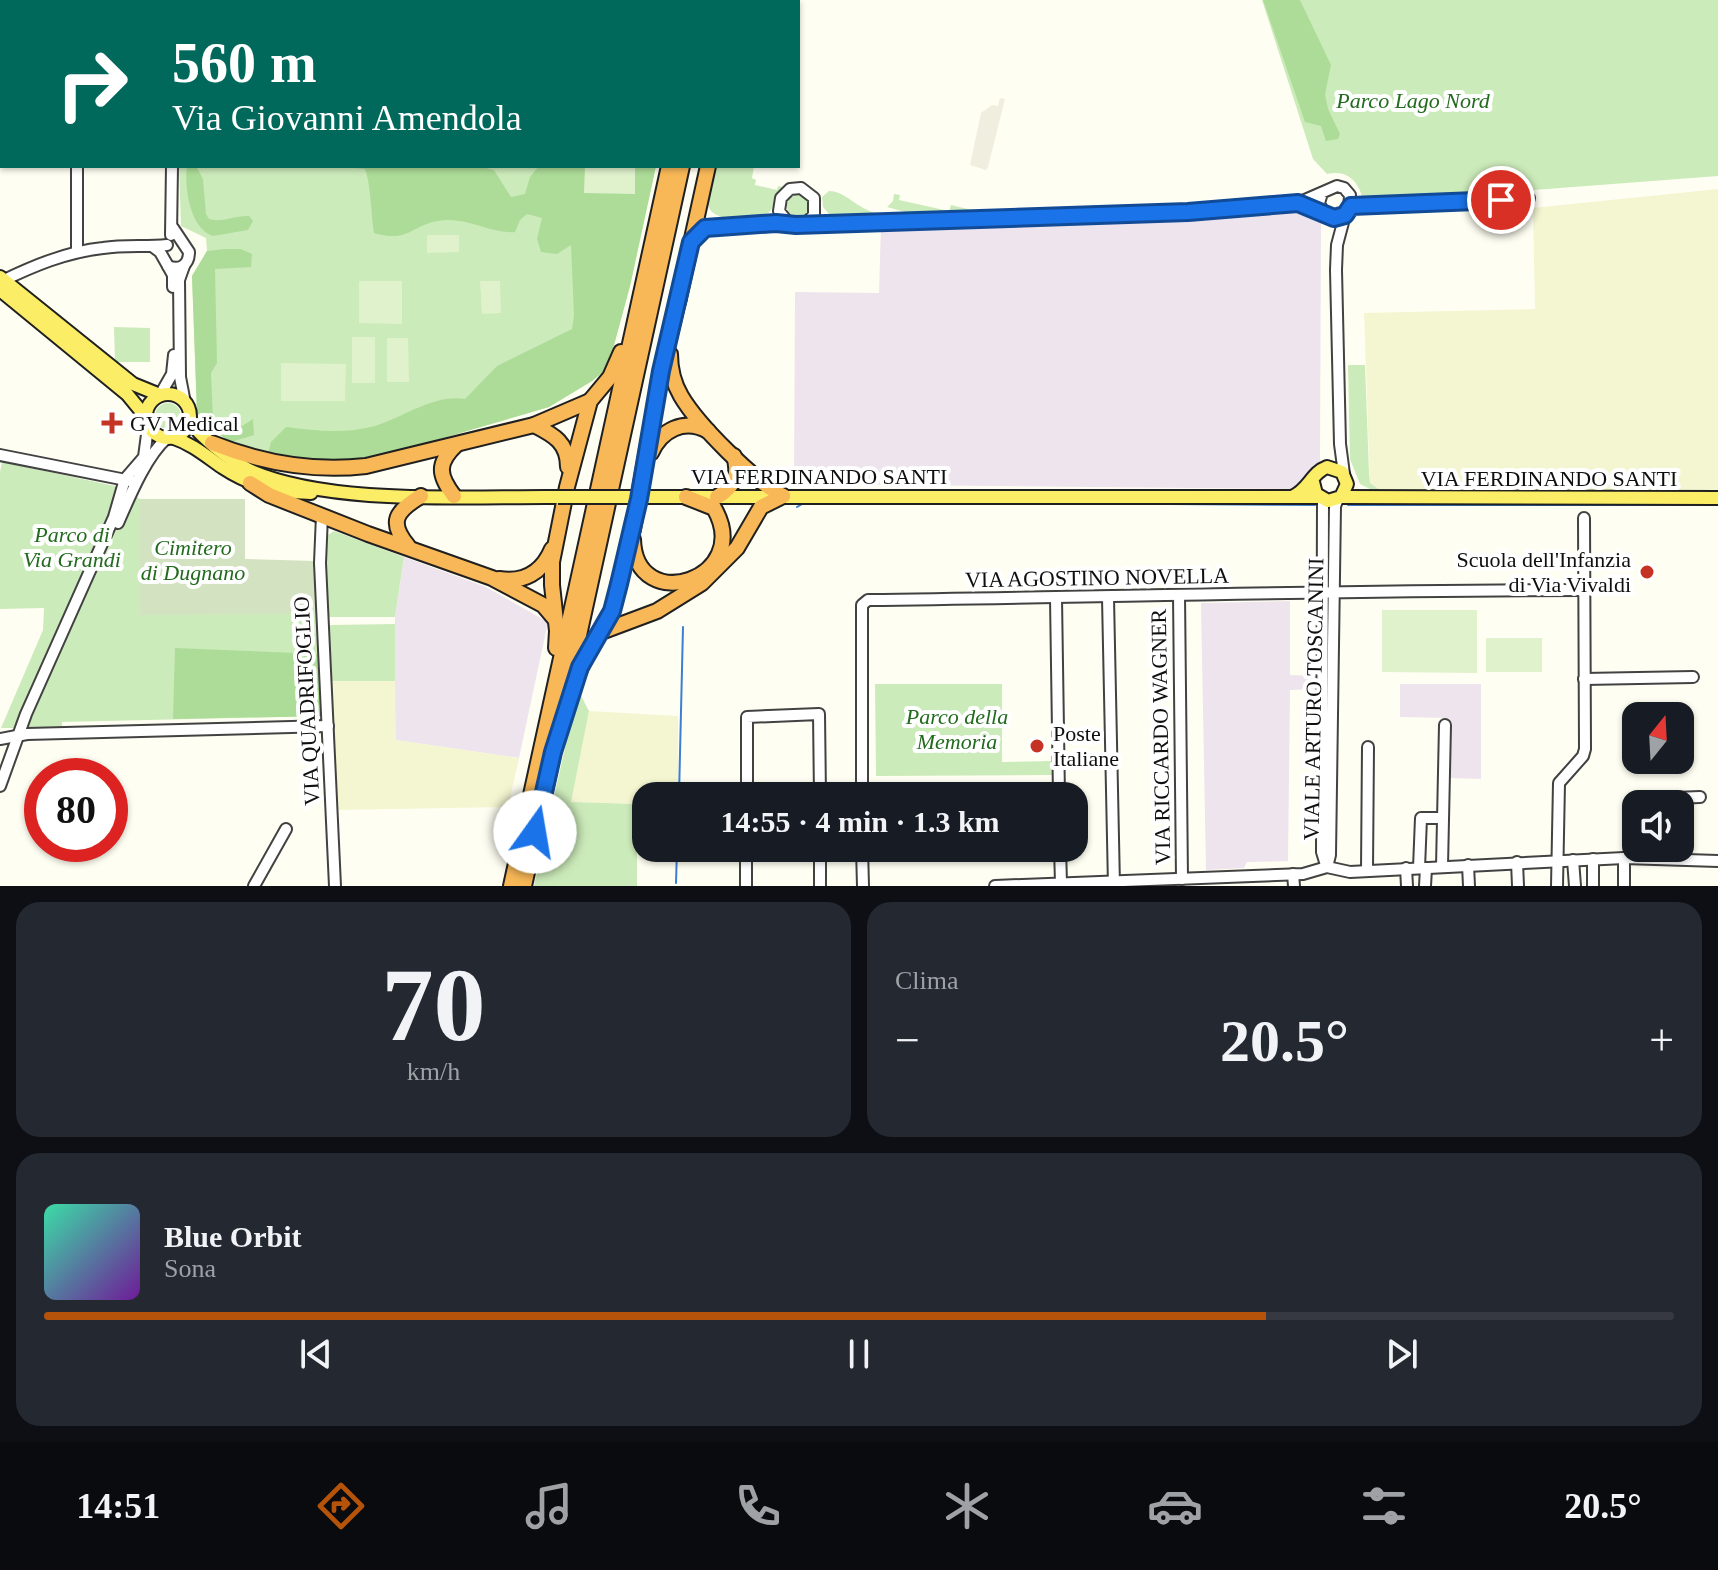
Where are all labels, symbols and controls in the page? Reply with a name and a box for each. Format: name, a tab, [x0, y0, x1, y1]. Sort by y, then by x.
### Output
icon: right	[40, 32, 144, 136]
text: 560 m	[172, 32, 317, 94]
park label: Parco Lago Nord	[1335, 88, 1491, 113]
text: Via Giovanni Amendola	[172, 98, 522, 138]
pin	[1467, 166, 1535, 234]
icon: arrive	[1479, 178, 1523, 222]
place label: GV Medical	[130, 411, 239, 436]
marker: GV Medical	[101, 412, 123, 434]
street label: VIA FERDINANDO SANTI	[691, 464, 947, 489]
street label: VIA FERDINANDO SANTI	[1421, 466, 1677, 491]
park label: Parco di Via Grandi	[23, 522, 121, 572]
park label: Cimitero di Dugnano	[141, 535, 245, 585]
place label: Scuola dell'Infanzia di Via Vivaldi	[1457, 547, 1631, 597]
street label: VIALE ARTURO TOSCANINI	[1299, 557, 1328, 841]
street label: VIA AGOSTINO NOVELLA	[965, 563, 1229, 592]
marker: Scuola dell'Infanzia di Via Vivaldi	[1638, 563, 1656, 581]
street label: VIA QUADRIFOGLIO	[289, 596, 324, 806]
street label: VIA RICCARDO WAGNER	[1146, 608, 1175, 865]
north arrow	[1622, 702, 1694, 774]
map controls	[1622, 702, 1694, 862]
park label: Parco della Memoria	[905, 704, 1008, 754]
place label: Poste Italiane	[1053, 721, 1119, 771]
marker: Poste Italiane	[1028, 737, 1046, 755]
speed limit sign: 80	[24, 758, 128, 862]
position arrow	[493, 790, 577, 874]
button: sound	[1622, 790, 1694, 862]
text: 14:55 · 4 min · 1.3 km	[720, 805, 1000, 838]
text: 70	[382, 947, 486, 1062]
text: Clima	[895, 966, 959, 995]
text: 20.5°	[1220, 1008, 1349, 1074]
text: −	[895, 1016, 920, 1065]
text: +	[1649, 1016, 1674, 1065]
text: km/h	[407, 1057, 460, 1086]
text: Blue Orbit	[164, 1220, 302, 1253]
text: Sona	[164, 1254, 216, 1283]
icon: previous	[294, 1332, 338, 1376]
icon: pause	[837, 1332, 881, 1376]
icon: next	[1380, 1332, 1424, 1376]
icon: directions	[313, 1478, 369, 1534]
icon: music	[521, 1478, 577, 1534]
icon: phone	[730, 1478, 786, 1534]
icon: climate	[939, 1478, 995, 1534]
icon: car	[1147, 1478, 1203, 1534]
icon: filters	[1356, 1478, 1412, 1534]
text: 14:51	[76, 1486, 160, 1526]
text: 20.5°	[1564, 1486, 1642, 1526]

